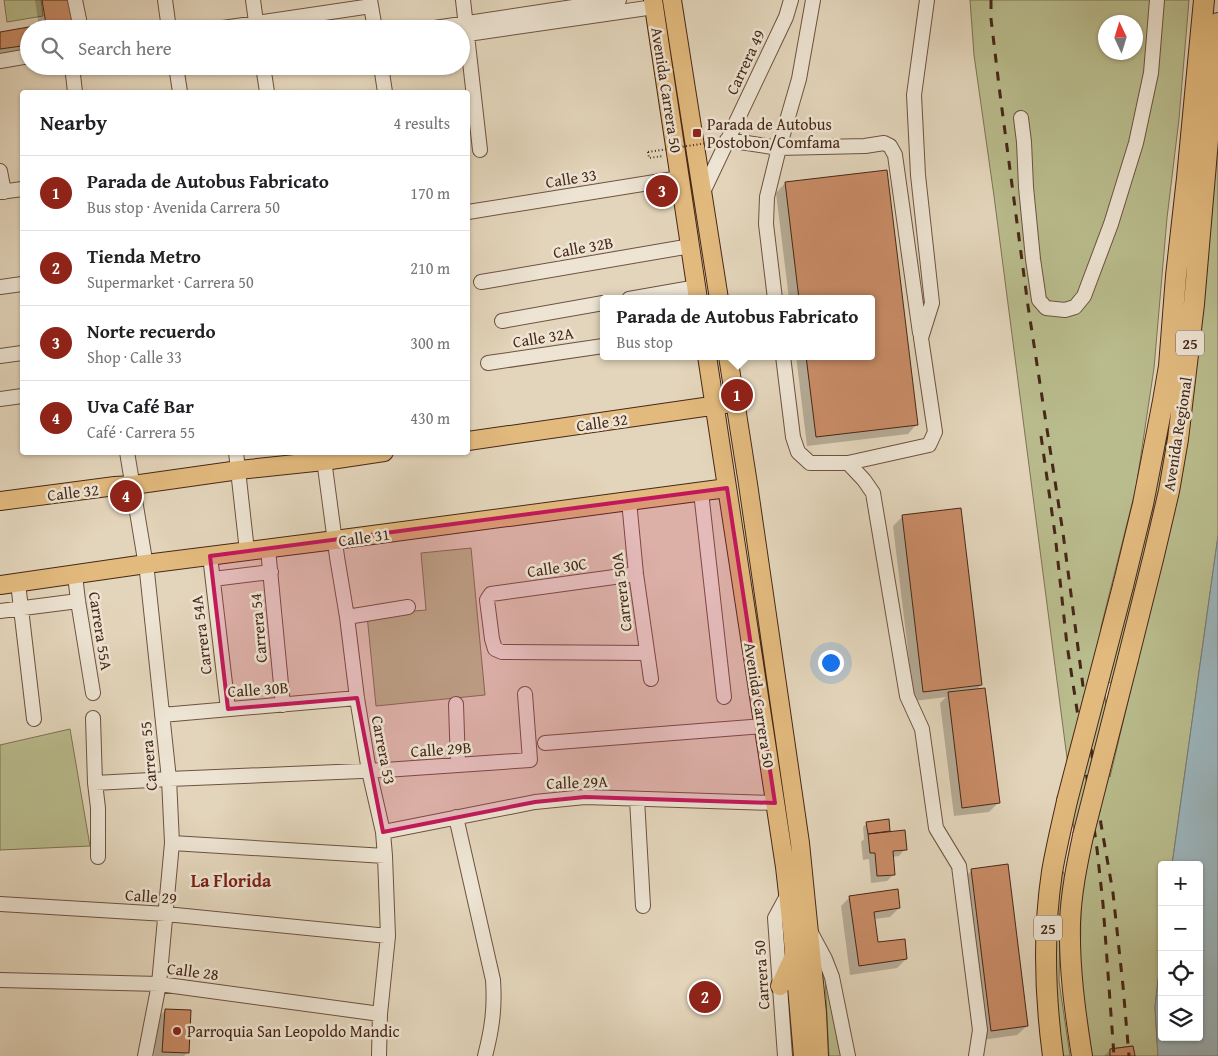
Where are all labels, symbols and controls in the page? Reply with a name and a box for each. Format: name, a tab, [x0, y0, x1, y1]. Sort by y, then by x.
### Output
north arrow	[1098, 15, 1143, 60]
search box	[20, 20, 470, 75]
street label: Carrera 49	[719, 25, 771, 99]
street label: Avenida Carrera 50	[645, 26, 689, 155]
icon: search	[38, 34, 66, 62]
text: Search here	[78, 34, 172, 62]
text: Nearby	[40, 107, 107, 138]
text: 4 results	[393, 111, 450, 135]
place label: Parada de Autobus Postobon/Comfama	[707, 112, 841, 154]
marker: Parada de Autobus Postobon/Comfama	[691, 127, 703, 139]
street label: Calle 33	[544, 162, 598, 194]
text: Parada de Autobus Fabricato	[87, 167, 329, 195]
pin: 3	[646, 172, 678, 210]
text: 1	[52, 181, 60, 205]
text: 170 m	[410, 181, 450, 205]
text: Bus stop · Avenida Carrera 50	[87, 195, 280, 219]
street label: Calle 32B	[551, 230, 615, 264]
text: Tienda Metro	[87, 242, 201, 270]
text: 2	[52, 256, 60, 280]
text: 210 m	[410, 256, 450, 280]
text: Supermarket · Carrera 50	[87, 270, 254, 294]
popup	[600, 295, 875, 360]
text: Parada de Autobus Fabricato	[617, 302, 858, 330]
text: Norte recuerdo	[87, 317, 216, 345]
street label: Calle 32A	[511, 320, 575, 354]
text: Bus stop	[617, 330, 673, 354]
road number: 25	[1176, 330, 1204, 356]
text: 3	[52, 331, 60, 355]
text: 300 m	[410, 331, 450, 355]
text: Shop · Calle 33	[87, 345, 182, 369]
street label: Avenida Regional	[1156, 375, 1198, 493]
pin: 1	[721, 376, 753, 414]
text: Uva Café Bar	[87, 392, 194, 420]
text: 4	[52, 406, 60, 430]
text: 430 m	[410, 406, 450, 430]
street label: Calle 32	[575, 407, 629, 437]
text: Café · Carrera 55	[87, 420, 195, 444]
street label: Calle 32	[46, 477, 100, 507]
pin: 4	[110, 477, 142, 515]
street label: Calle 31	[337, 522, 391, 552]
street label: Calle 30C	[525, 551, 589, 583]
street label: Carrera 50A	[604, 551, 638, 633]
street label: Carrera 55A	[83, 590, 119, 672]
street label: Carrera 54	[243, 592, 273, 664]
street label: Carrera 54A	[184, 594, 218, 676]
street label: Avenida Carrera 50	[738, 641, 782, 770]
your location	[818, 650, 844, 676]
street label: Calle 30B	[227, 675, 289, 703]
street label: Carrera 53	[366, 714, 402, 786]
street label: Carrera 55	[133, 720, 163, 792]
street label: Calle 29B	[410, 735, 472, 763]
street label: Calle 29A	[546, 769, 608, 795]
map controls	[1158, 861, 1203, 1041]
button: +	[1158, 861, 1203, 906]
district label: La Florida	[191, 867, 272, 894]
street label: Calle 29	[124, 882, 178, 910]
button: −	[1158, 906, 1203, 951]
road number: 25	[1034, 916, 1062, 940]
street label: Carrera 50	[747, 939, 775, 1011]
button: locate	[1158, 951, 1203, 996]
street label: Calle 28	[166, 956, 220, 986]
pin: 2	[689, 978, 721, 1016]
button: layers	[1158, 996, 1203, 1041]
place label: Parroquia San Leopoldo Mandic	[187, 1019, 400, 1043]
marker: Parroquia San Leopoldo Mandic	[171, 1025, 183, 1037]

